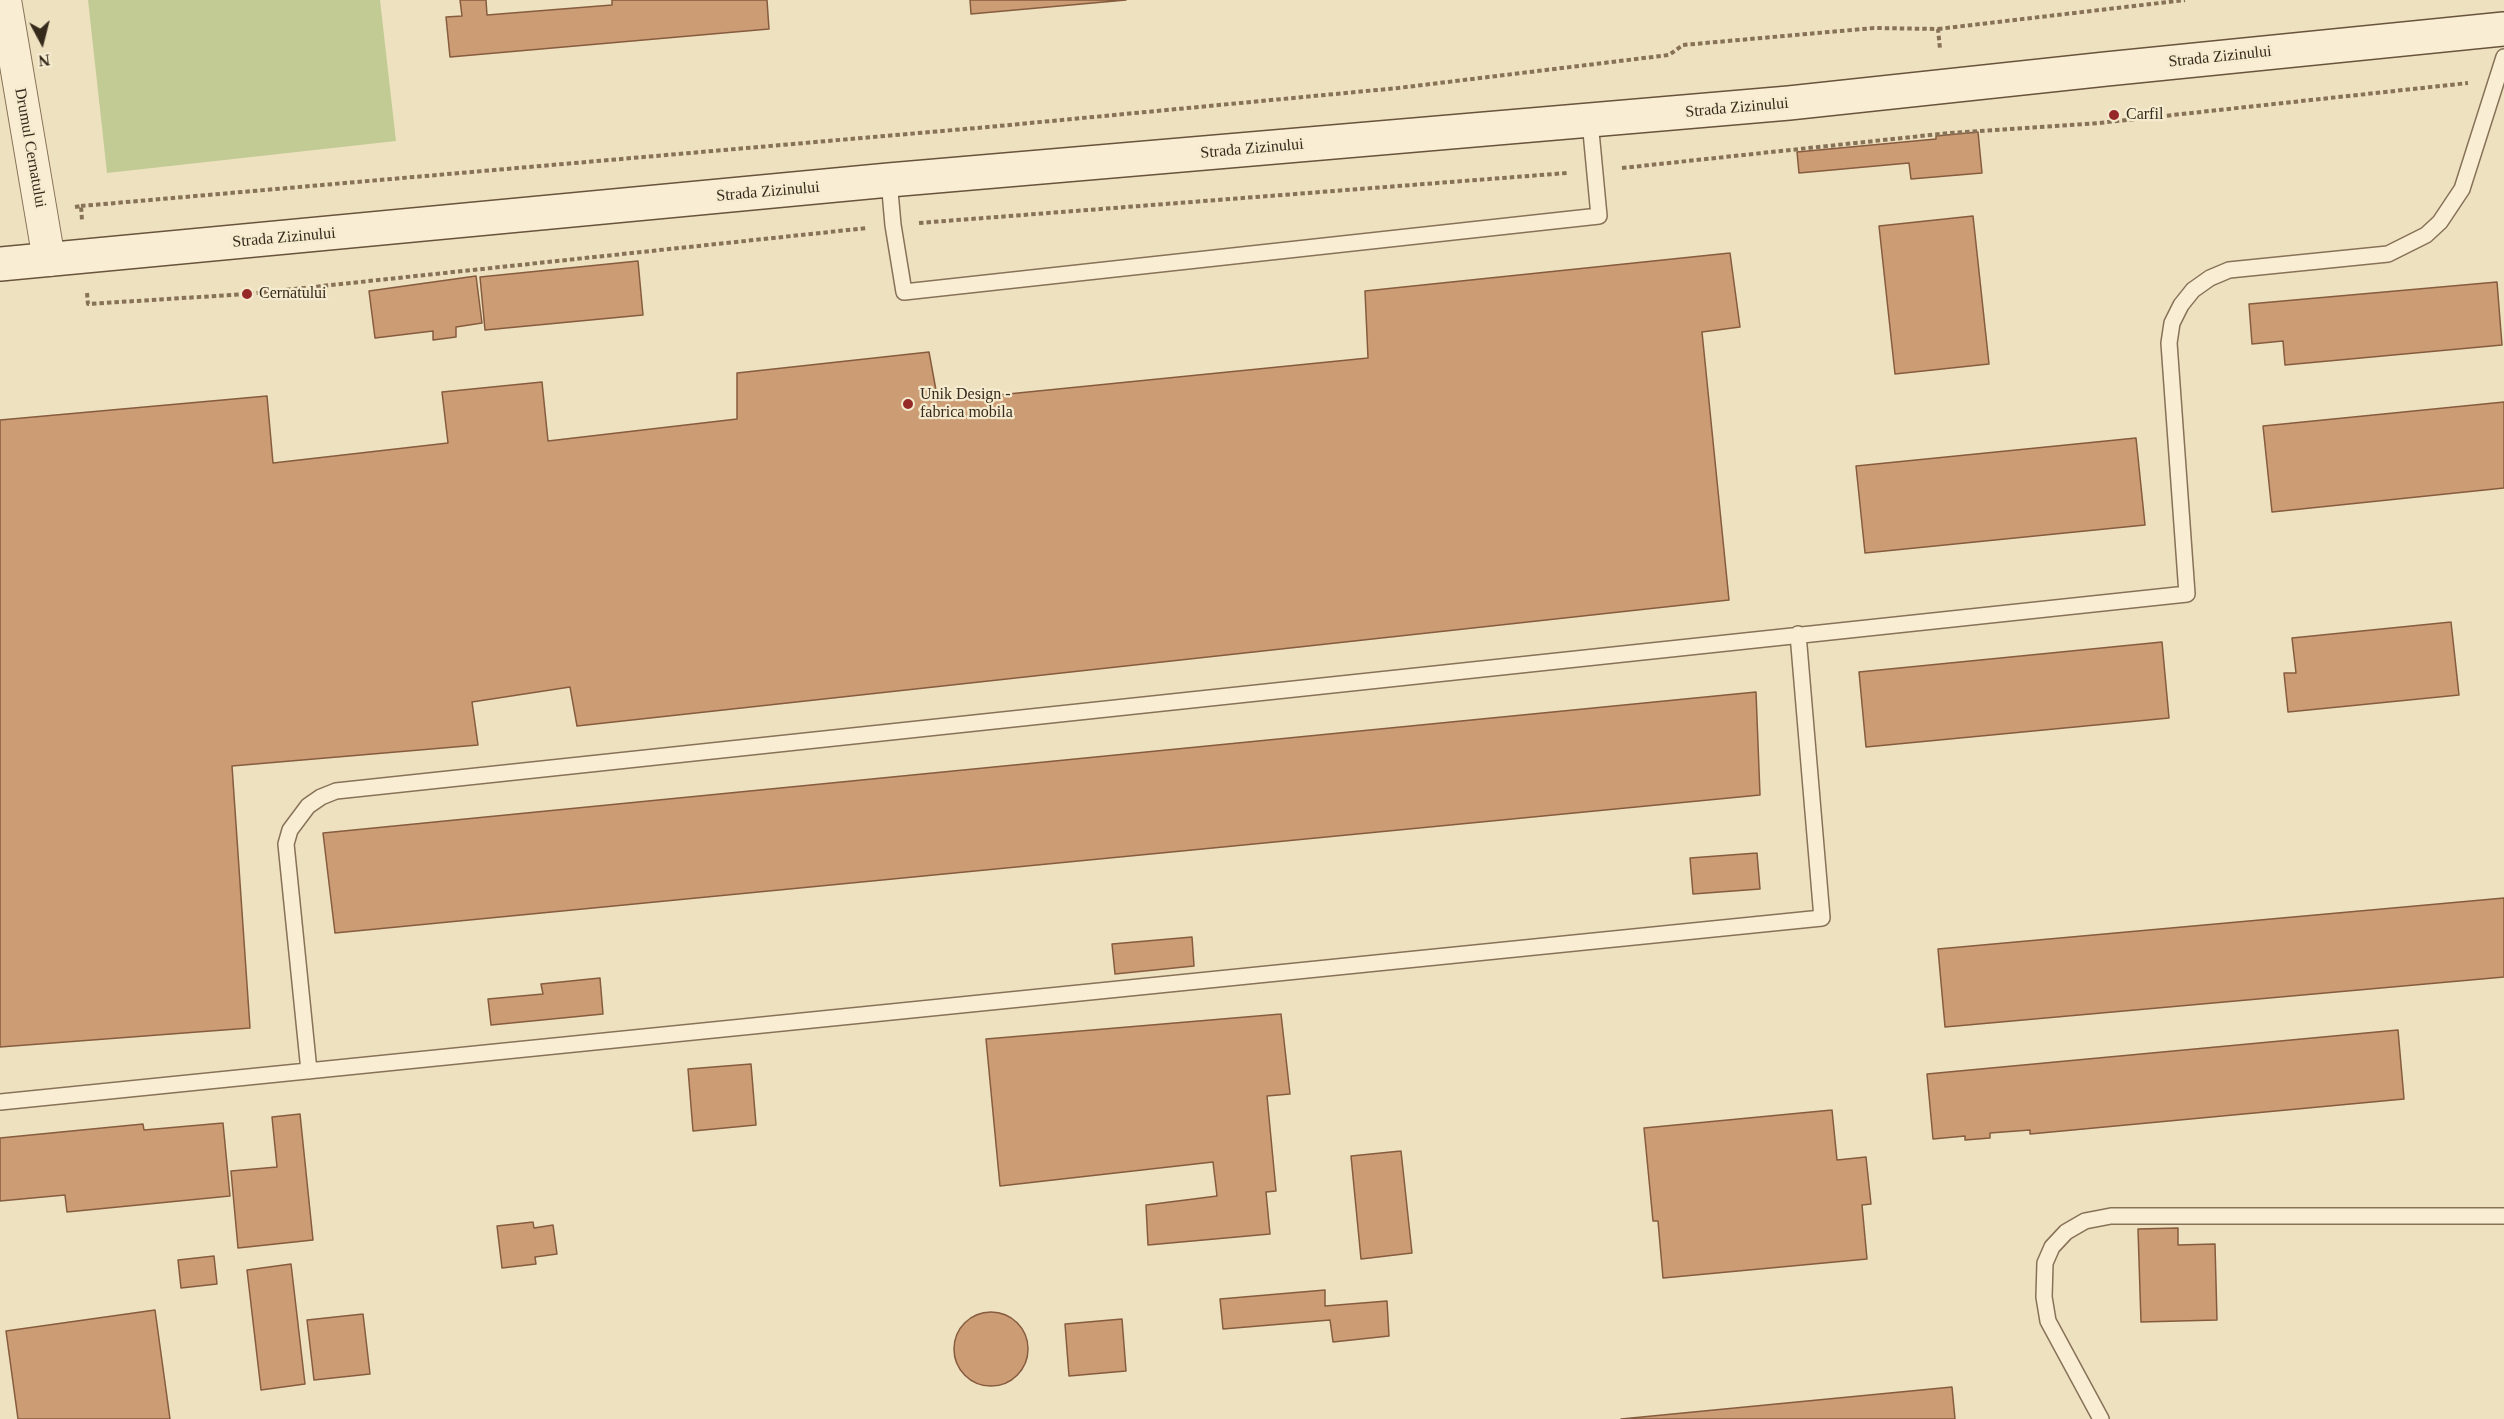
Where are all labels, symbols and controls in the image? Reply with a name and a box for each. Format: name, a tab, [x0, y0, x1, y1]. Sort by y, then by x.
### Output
north arrow	[12, 12, 72, 72]
street label: Strada Zizinului	[2168, 42, 2272, 72]
text: N	[37, 51, 51, 70]
street label: Drumul Cernatului	[10, 87, 50, 209]
street label: Strada Zizinului	[1685, 94, 1789, 122]
place label: Carfil	[2126, 105, 2163, 125]
marker: Carfil	[2107, 108, 2121, 122]
street label: Strada Zizinului	[1200, 135, 1304, 163]
street label: Strada Zizinului	[716, 178, 820, 206]
street label: Strada Zizinului	[232, 224, 336, 252]
place label: Cernatului	[259, 284, 327, 304]
marker: Cernatului	[240, 287, 254, 301]
place label: Unik Design - fabrica mobila	[920, 385, 1013, 423]
marker: Unik Design - fabrica mobila	[901, 397, 915, 411]

